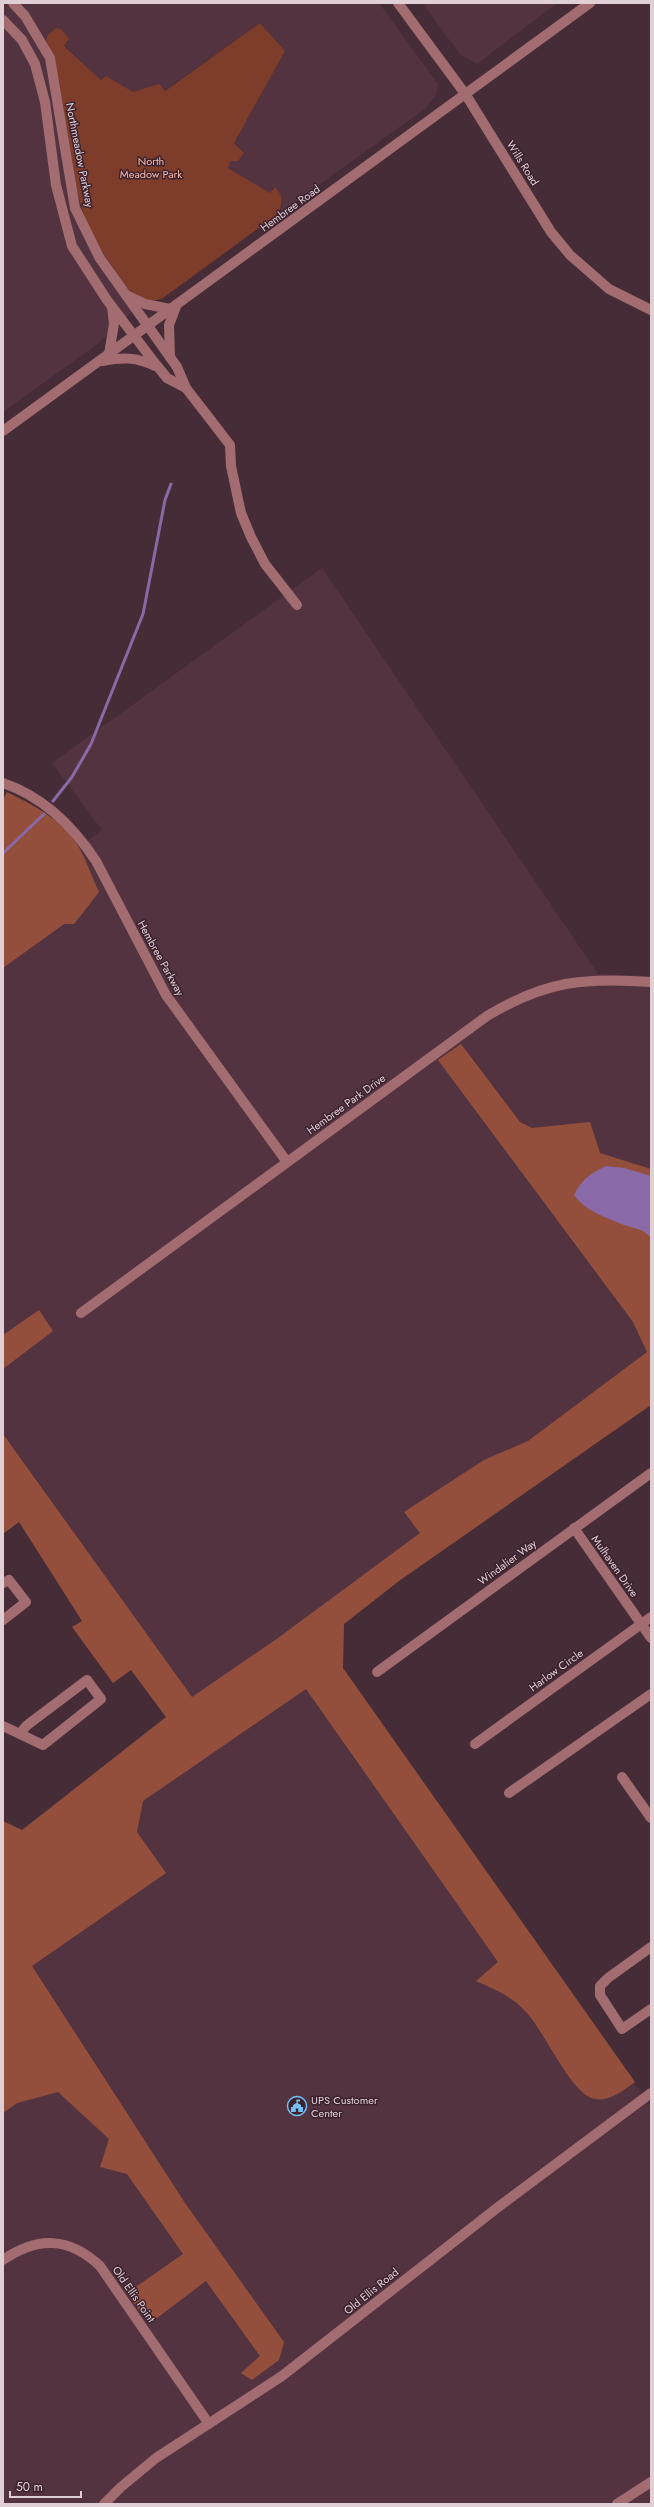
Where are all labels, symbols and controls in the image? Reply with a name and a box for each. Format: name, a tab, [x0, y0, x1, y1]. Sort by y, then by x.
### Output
street label: Northmeadow Parkway	[62, 101, 98, 209]
street label: Wills Road	[503, 137, 543, 189]
park label: North Meadow Park	[120, 153, 182, 182]
street label: Hembree Road	[257, 181, 323, 235]
street label: Hembree Parkway	[134, 917, 188, 999]
street label: Hembree Park Drive	[303, 1070, 389, 1138]
street label: Mulhaven Drive	[588, 1532, 642, 1600]
street label: Windalier Way	[474, 1535, 540, 1589]
street label: Harlow Circle	[526, 1645, 587, 1695]
place label: UPS Customer Center	[311, 2092, 378, 2121]
public building icon: UPS Customer Center	[286, 2095, 308, 2117]
street label: Old Ellis Point	[109, 2263, 160, 2326]
street label: Old Ellis Road	[340, 2264, 402, 2318]
scale bar	[10, 2473, 81, 2499]
text: 50 m	[16, 2478, 43, 2496]

